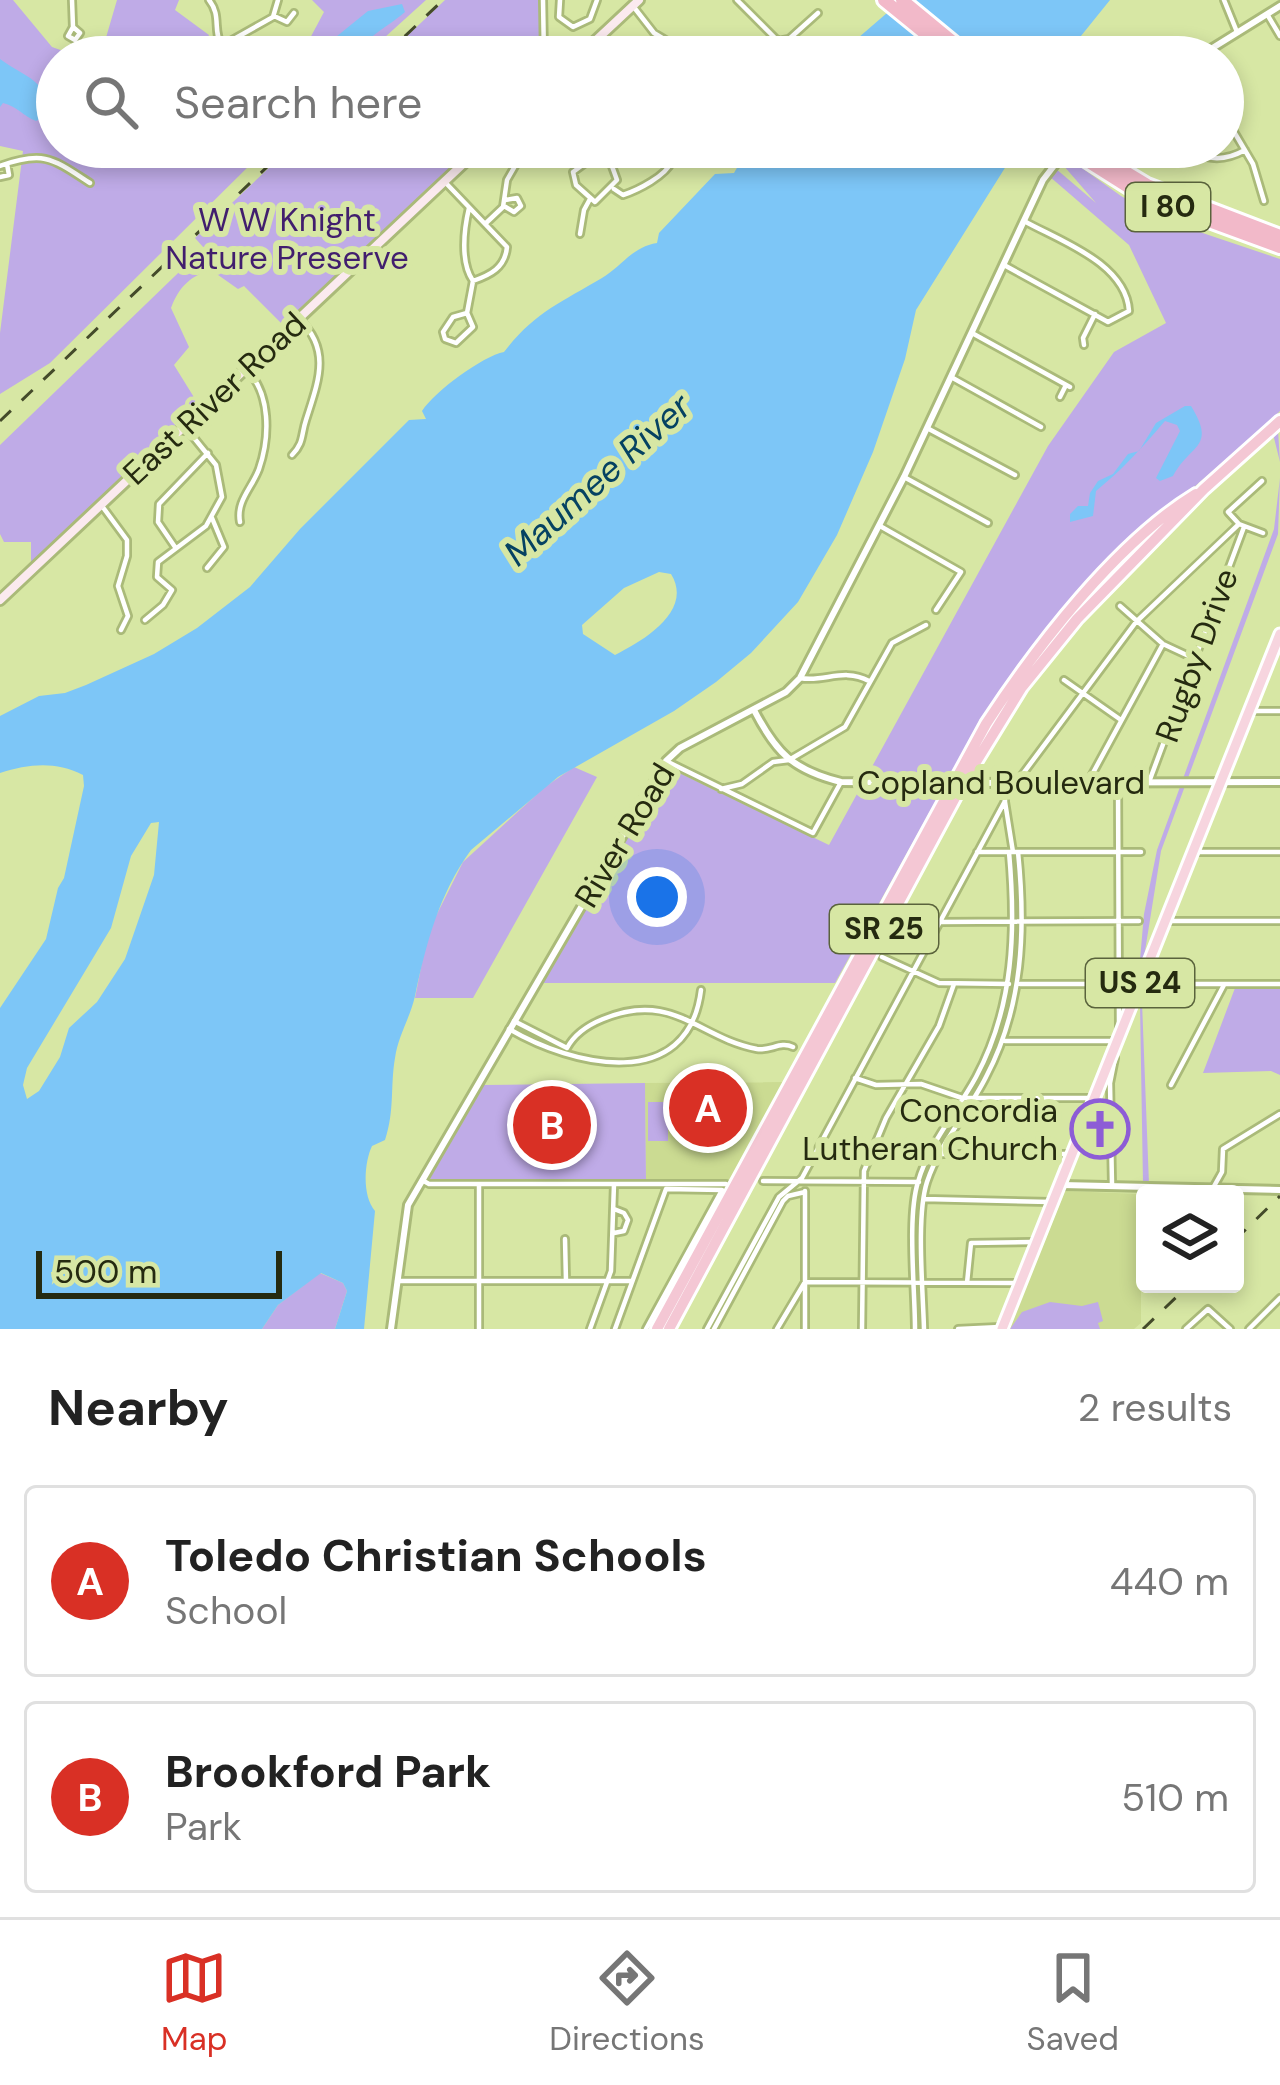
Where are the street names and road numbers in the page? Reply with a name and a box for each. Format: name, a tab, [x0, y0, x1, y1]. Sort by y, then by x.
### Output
road number: I 80	[1126, 183, 1210, 231]
street label: East River Road	[114, 303, 315, 494]
street label: Rugby Drive	[1145, 563, 1248, 748]
street label: River Road	[565, 755, 684, 915]
street label: Copland Boulevard	[857, 761, 1145, 804]
road number: SR 25	[830, 905, 938, 953]
road number: US 24	[1086, 959, 1194, 1007]

